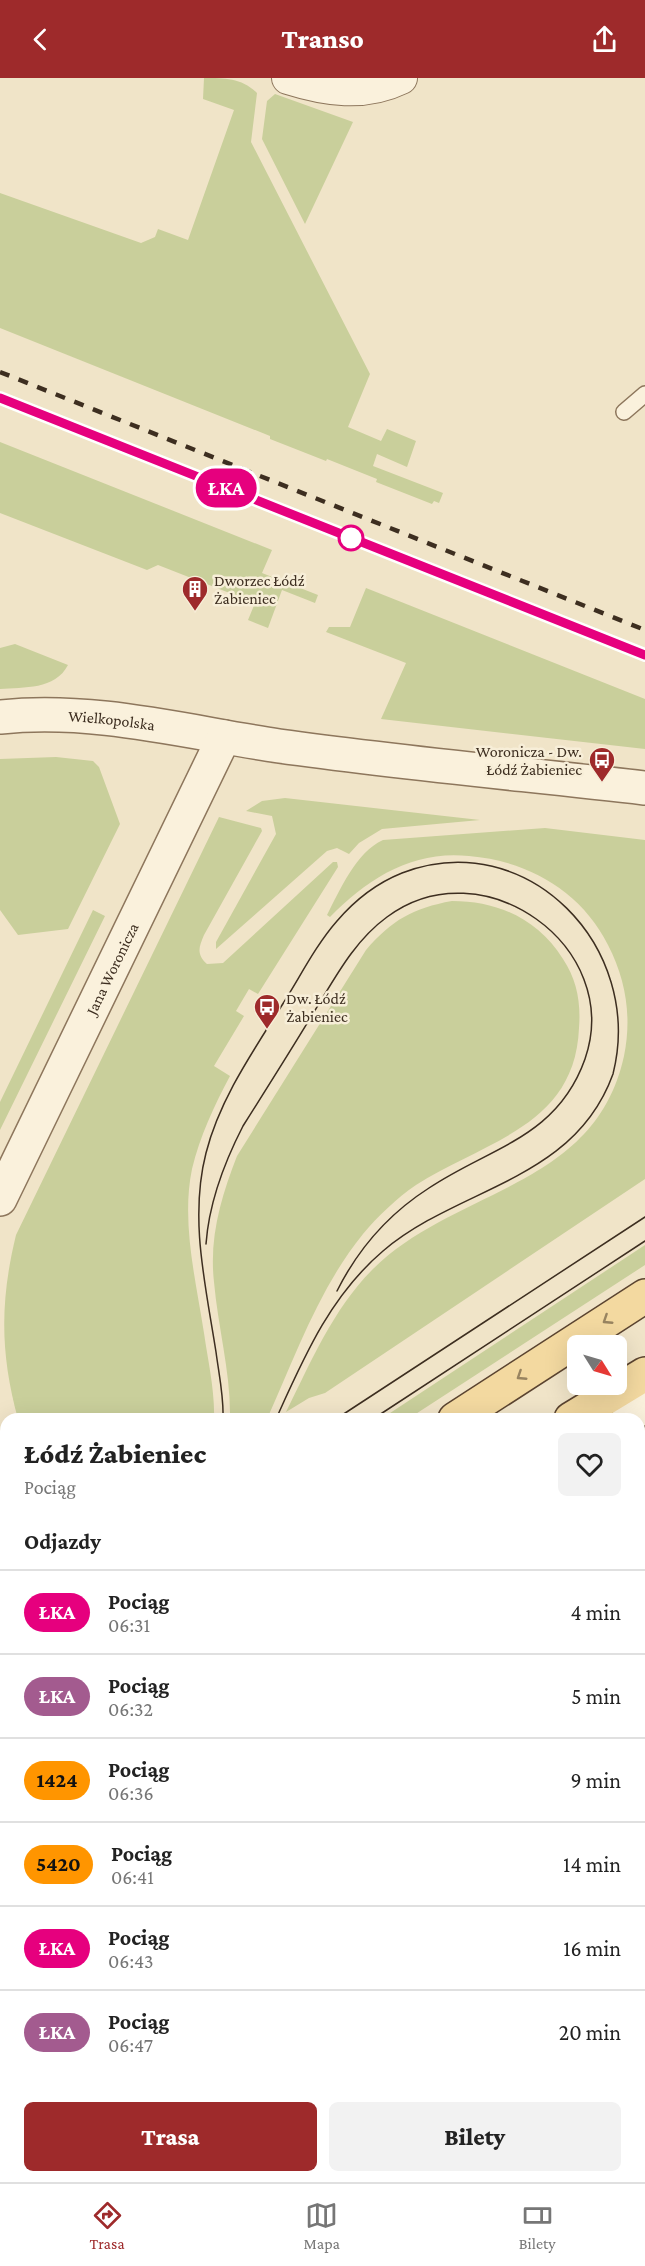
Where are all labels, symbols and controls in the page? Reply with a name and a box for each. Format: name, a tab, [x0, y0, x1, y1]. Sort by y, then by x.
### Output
icon: back	[24, 23, 57, 56]
icon: share	[588, 23, 621, 56]
text: Transo	[281, 24, 364, 54]
line badge: ŁKA	[192, 468, 260, 508]
text: ŁKA	[208, 476, 244, 500]
unlabelled marker	[338, 525, 364, 551]
place label: Dworzec Łódź Żabieniec	[214, 572, 305, 607]
building icon: Dworzec Łódź Żabieniec	[180, 574, 210, 612]
street label: Wielkopolska	[68, 707, 157, 733]
place label: Woronicza - Dw. Łódź Żabieniec	[476, 743, 582, 778]
bus stop icon: Woronicza - Dw. Łódź Żabieniec	[587, 745, 617, 783]
street label: Jana Woronicza	[81, 919, 141, 1020]
place label: Dw. Łódź Żabieniec	[286, 990, 348, 1025]
bus stop icon: Dw. Łódź Żabieniec	[252, 992, 282, 1030]
one-way arrow	[603, 1313, 614, 1324]
north arrow	[567, 1335, 627, 1395]
map controls	[567, 1335, 627, 1395]
one-way arrow	[516, 1369, 527, 1380]
button: heart	[558, 1433, 621, 1496]
text: Łódź Żabieniec	[24, 1438, 206, 1469]
text: Pociąg	[24, 1476, 76, 1498]
text: Odjazdy	[24, 1529, 101, 1554]
text: Pociąg	[108, 1589, 169, 1614]
text: ŁKA	[39, 1600, 75, 1624]
text: 4 min	[570, 1600, 621, 1625]
text: 06:31	[108, 1614, 150, 1636]
text: Pociąg	[108, 1673, 169, 1698]
text: ŁKA	[39, 1684, 75, 1708]
text: 5 min	[571, 1684, 621, 1709]
text: 06:32	[108, 1698, 153, 1720]
text: Pociąg	[108, 1757, 169, 1782]
text: 1424	[37, 1768, 78, 1792]
text: 9 min	[570, 1768, 621, 1793]
text: 06:36	[108, 1782, 154, 1804]
text: Pociąg	[111, 1841, 172, 1866]
text: 5420	[36, 1852, 81, 1876]
text: 14 min	[563, 1852, 621, 1877]
text: 06:41	[111, 1866, 154, 1888]
text: Pociąg	[108, 1925, 169, 1950]
text: ŁKA	[39, 1936, 75, 1960]
text: 16 min	[563, 1936, 621, 1961]
text: 06:43	[108, 1950, 154, 1972]
text: Pociąg	[108, 2009, 169, 2034]
text: ŁKA	[39, 2020, 75, 2044]
text: 20 min	[559, 2020, 621, 2045]
text: 06:47	[108, 2034, 153, 2056]
button: Trasa	[24, 2102, 317, 2171]
button: Bilety	[329, 2102, 621, 2171]
tab: Trasa	[89, 2199, 125, 2252]
tab: Mapa	[303, 2199, 340, 2252]
tab: Bilety	[519, 2199, 556, 2252]

